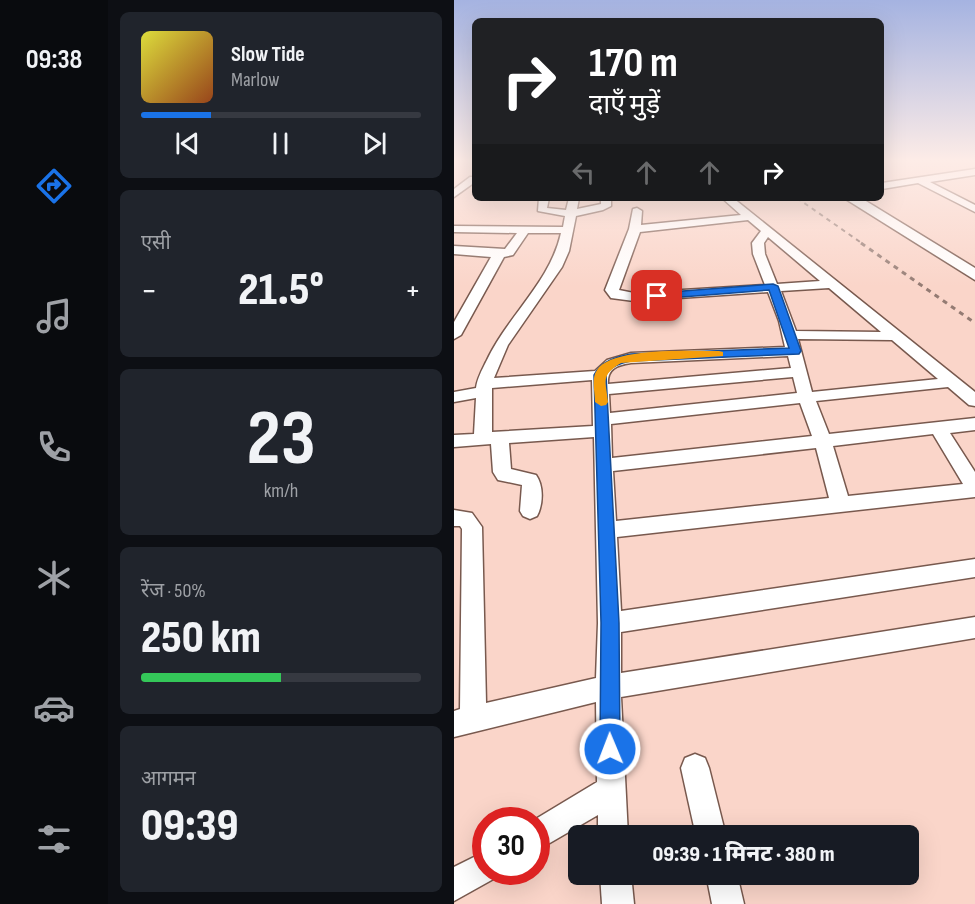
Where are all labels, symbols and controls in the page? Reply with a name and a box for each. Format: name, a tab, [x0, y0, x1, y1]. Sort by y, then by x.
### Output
text: 170 m	[589, 38, 678, 89]
text: Slow Tide	[231, 41, 305, 68]
icon: right	[490, 42, 568, 120]
text: 09:38	[26, 44, 82, 76]
text: Marlow	[231, 68, 279, 92]
text: दाएँ मुड़ें	[589, 89, 660, 121]
icon: previous	[171, 127, 204, 160]
icon: pause	[264, 127, 297, 160]
icon: next	[358, 127, 391, 160]
icon: left	[567, 156, 600, 189]
icon: ahead	[630, 156, 663, 189]
icon: ahead	[693, 156, 726, 189]
icon: right	[756, 156, 789, 189]
icon: directions	[33, 165, 75, 207]
text: एसी	[141, 231, 171, 255]
text: 21.5°	[238, 263, 324, 318]
pin	[631, 270, 682, 321]
text: −	[141, 271, 157, 311]
text: +	[405, 271, 421, 311]
icon: arrive	[640, 279, 673, 312]
icon: music	[33, 295, 75, 337]
text: 23	[246, 393, 316, 486]
icon: phone	[33, 426, 75, 468]
text: km/h	[264, 479, 298, 503]
icon: climate	[33, 557, 75, 599]
text: रेंज · 50%	[141, 579, 206, 603]
text: 250 km	[141, 611, 261, 666]
icon: car	[33, 687, 75, 729]
position arrow	[578, 717, 642, 781]
text: आगमन	[141, 767, 196, 791]
text: 09:39	[141, 799, 238, 854]
speed limit sign: 30	[472, 807, 550, 885]
icon: filters	[33, 818, 75, 860]
text: 09:39 · 1 मिनट · 380 m	[652, 841, 835, 868]

